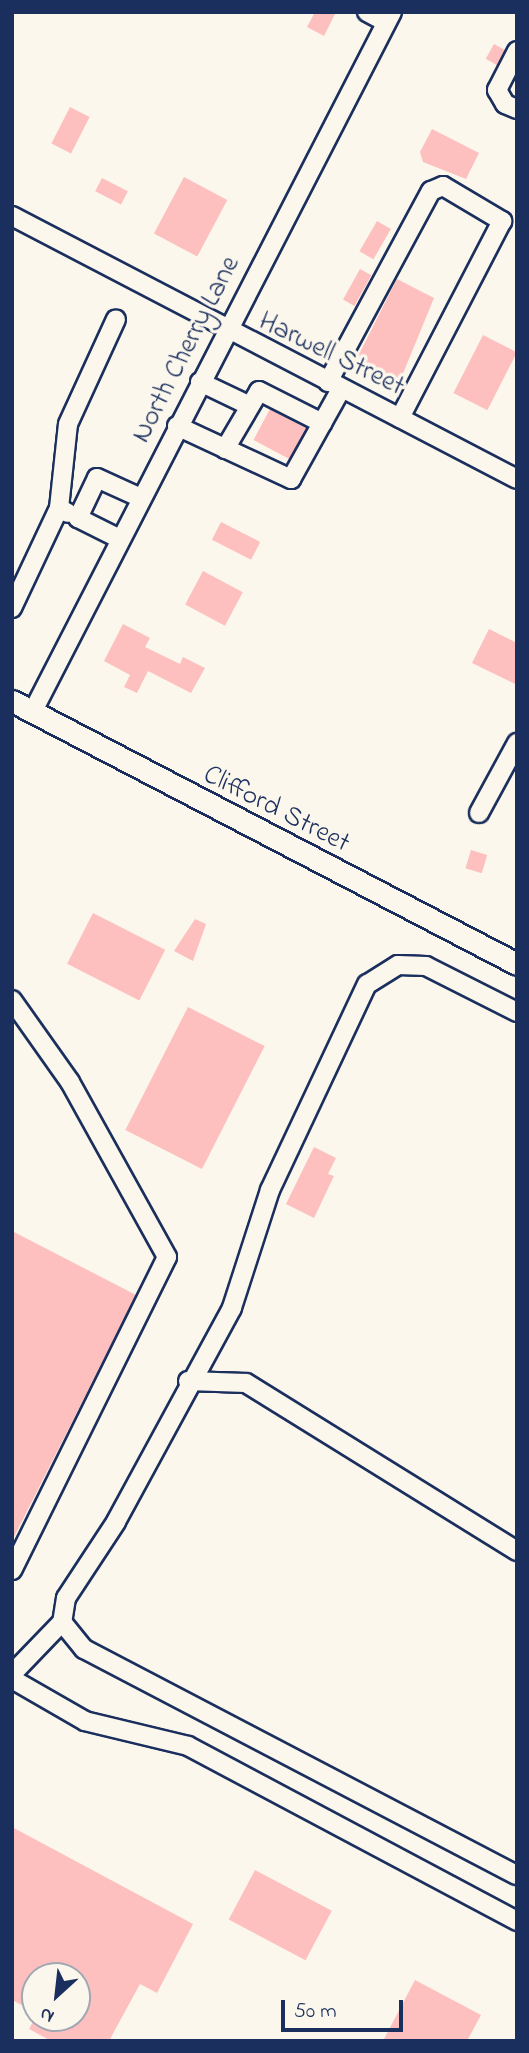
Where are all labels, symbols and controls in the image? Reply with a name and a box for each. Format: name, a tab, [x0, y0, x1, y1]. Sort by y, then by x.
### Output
street label: North Cherry Lane	[126, 251, 248, 449]
street label: Harwell Street	[253, 305, 409, 405]
street label: Clifford Street	[197, 759, 355, 861]
north arrow	[21, 1962, 91, 2032]
scale bar	[284, 1986, 406, 2030]
text: 50 m	[294, 1997, 337, 2027]
text: N	[35, 1999, 59, 2029]

